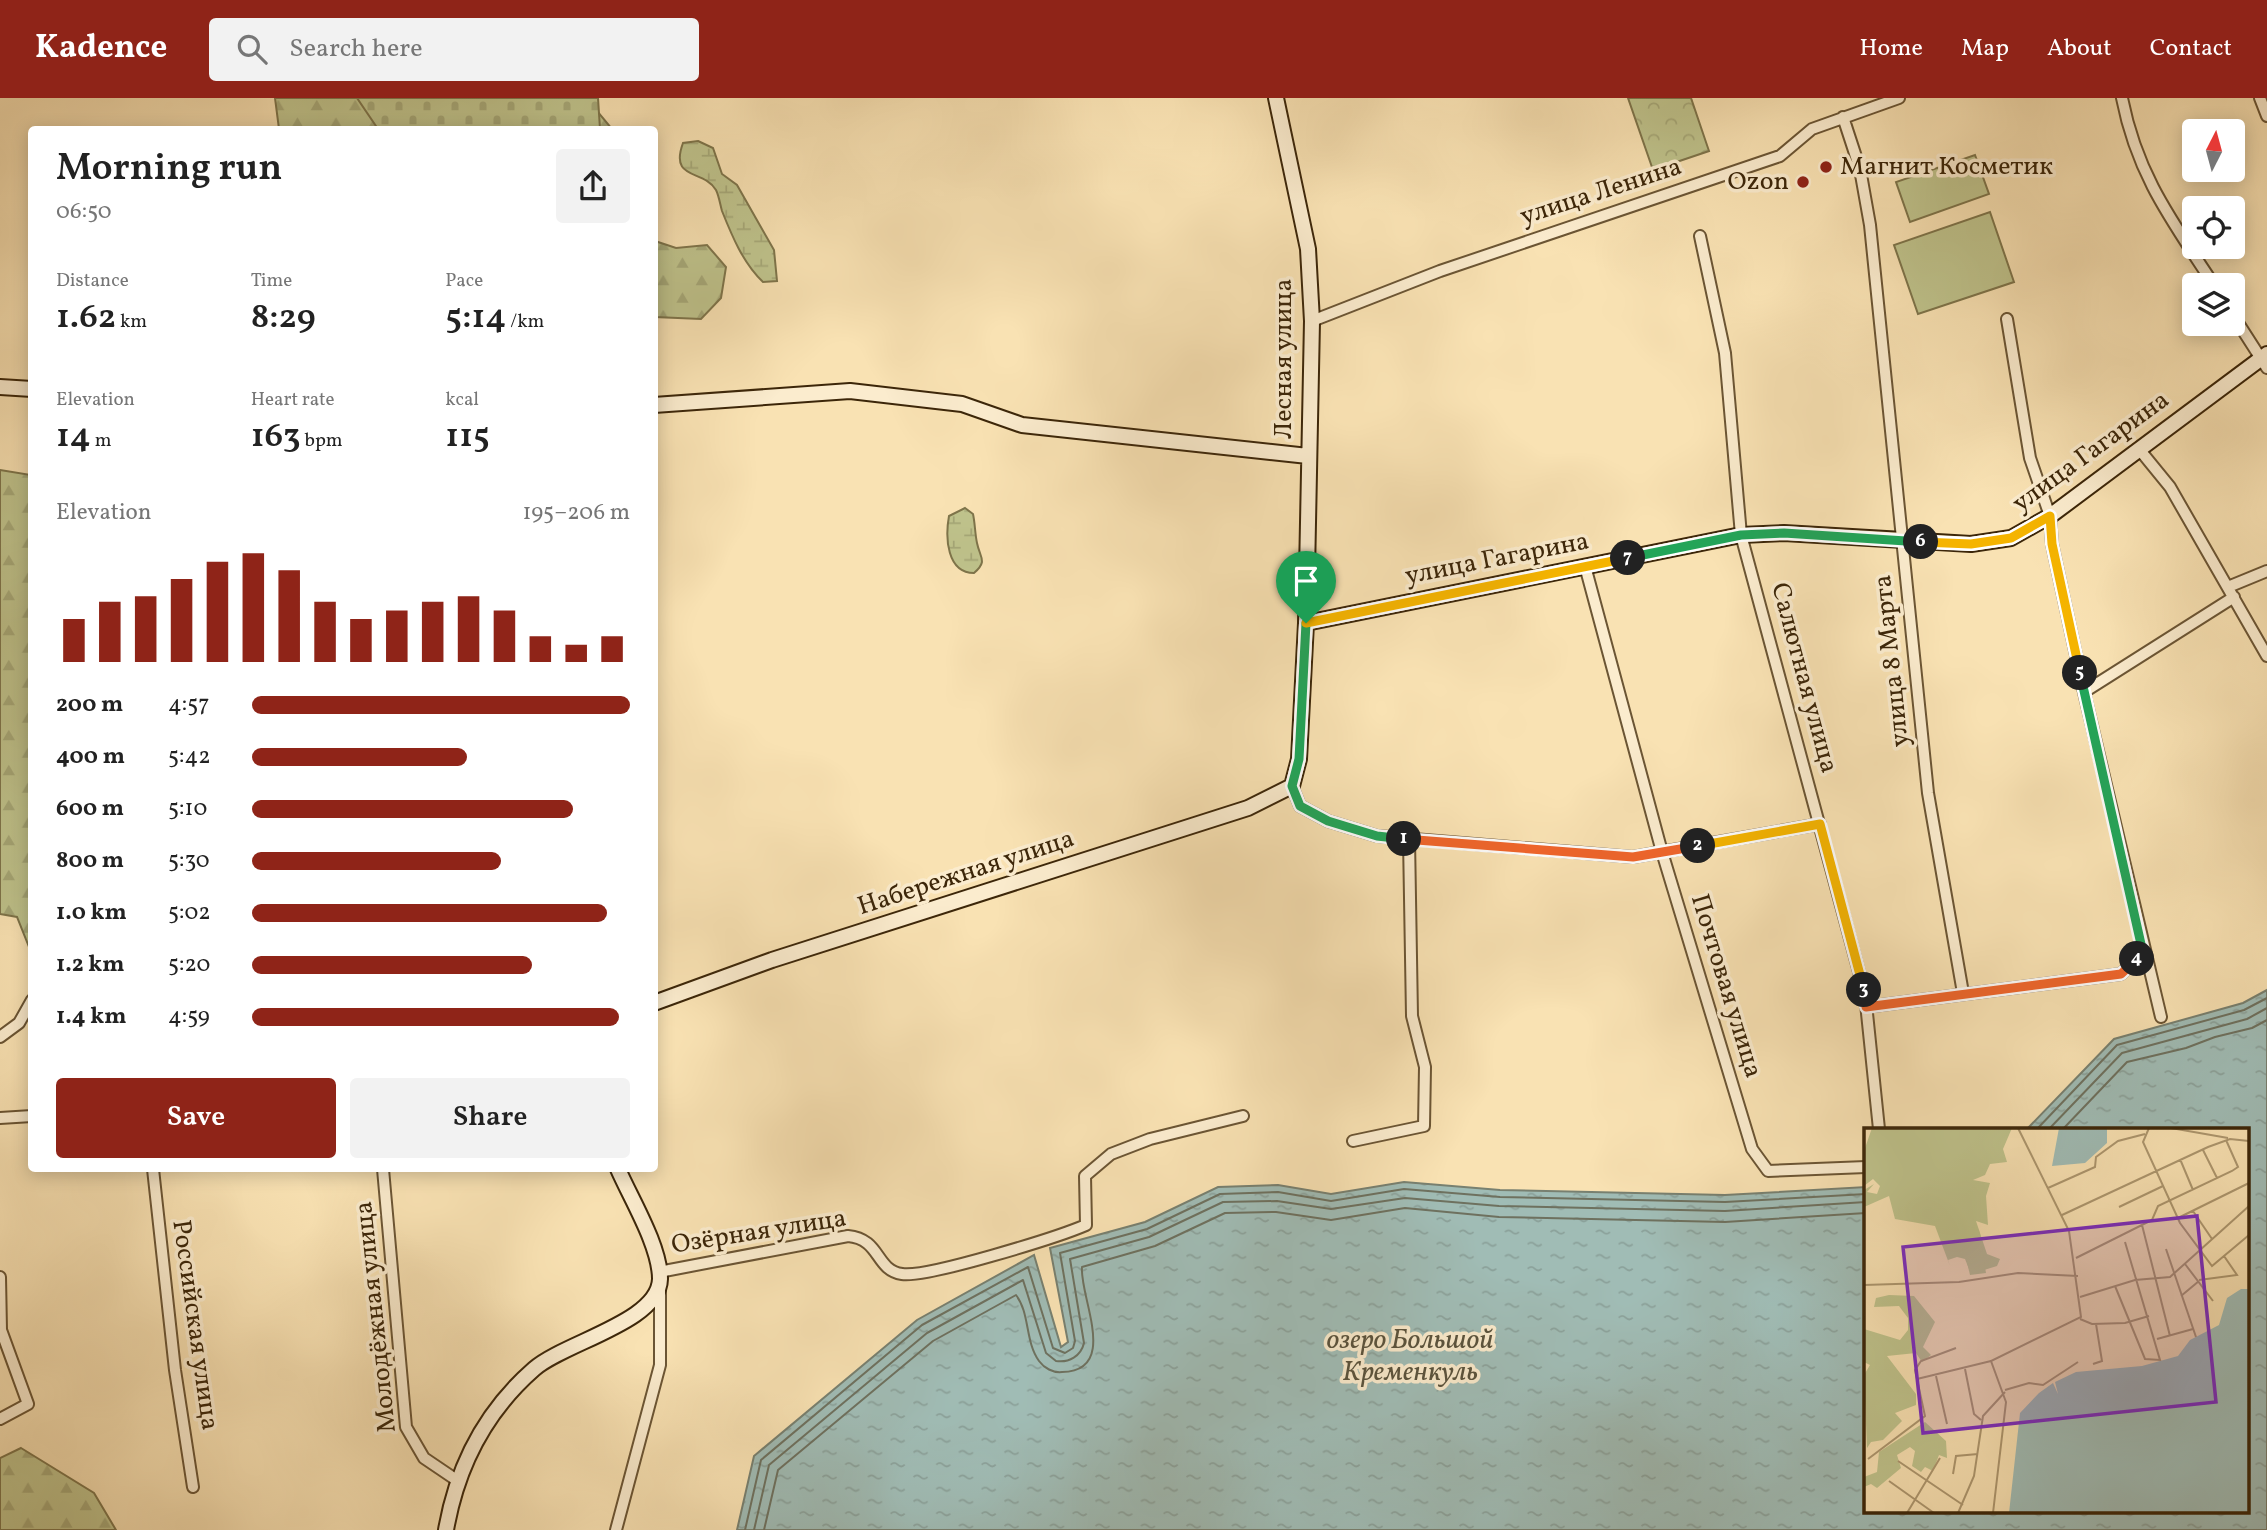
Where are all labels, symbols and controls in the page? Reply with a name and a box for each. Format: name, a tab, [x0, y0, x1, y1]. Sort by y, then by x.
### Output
search box	[209, 18, 699, 81]
text: Kadence	[35, 26, 167, 72]
icon: search	[233, 30, 271, 68]
text: Search here	[289, 31, 423, 67]
text: Home	[1859, 32, 1923, 66]
text: Map	[1961, 32, 2009, 66]
text: About	[2047, 32, 2112, 66]
text: Contact	[2150, 32, 2232, 66]
north arrow	[2182, 119, 2245, 182]
map controls	[2182, 119, 2245, 336]
text: Morning run	[56, 143, 282, 196]
button: share	[556, 149, 630, 223]
street label: улица Ленина	[1516, 149, 1686, 235]
place label: Магнит Косметик	[1840, 149, 2053, 185]
marker: Магнит Косметик	[1818, 159, 1834, 175]
place label: Ozon	[1728, 164, 1789, 200]
marker: Ozon	[1795, 174, 1811, 190]
text: 06:50	[56, 196, 112, 228]
button: locate	[2182, 196, 2245, 259]
text: Distance	[56, 268, 129, 294]
text: Time	[251, 268, 292, 294]
text: Pace	[445, 268, 483, 294]
button: layers	[2182, 273, 2245, 336]
street label: Лесная улица	[1266, 279, 1302, 439]
text: 1.62	[56, 294, 116, 342]
text: 8:29	[251, 294, 316, 342]
text: 5:14	[445, 294, 506, 342]
text: km	[116, 309, 147, 335]
text: /km	[506, 309, 544, 335]
street label: улица Гагарина	[2005, 383, 2177, 521]
text: Elevation	[56, 387, 135, 413]
text: Heart rate	[251, 387, 335, 413]
text: kcal	[445, 387, 479, 413]
text: 14	[56, 413, 91, 461]
text: 163	[251, 413, 301, 461]
text: 115	[445, 413, 490, 461]
text: m	[91, 428, 112, 454]
text: bpm	[301, 428, 343, 454]
text: Elevation	[56, 497, 152, 529]
text: 195–206 m	[522, 497, 630, 529]
street label: улица Гагарина	[1402, 524, 1592, 594]
pin: 6	[1904, 524, 1938, 560]
text: 6	[1915, 528, 1926, 554]
pin: 7	[1610, 540, 1646, 575]
text: 7	[1623, 544, 1632, 570]
pin	[1276, 551, 1336, 623]
icon: arrive	[1287, 562, 1325, 600]
street label: улица 8 Марта	[1865, 573, 1919, 749]
street label: Салютная улица	[1761, 579, 1847, 777]
pin: 5	[2062, 656, 2098, 690]
text: 5	[2075, 659, 2084, 685]
text: 200 m	[56, 689, 123, 721]
text: 4:57	[168, 689, 209, 721]
text: 400 m	[56, 741, 125, 773]
text: 5:42	[168, 741, 211, 773]
text: 600 m	[56, 793, 124, 825]
text: 5:10	[168, 793, 207, 825]
street label: Набережная улица	[853, 821, 1079, 925]
pin: 1	[1386, 822, 1422, 856]
text: 1	[1400, 825, 1407, 851]
pin: 2	[1680, 828, 1716, 864]
text: 2	[1693, 832, 1702, 858]
text: 800 m	[56, 845, 124, 877]
text: 5:30	[168, 845, 210, 877]
street label: Почтовая улица	[1681, 890, 1771, 1082]
text: 1.0 km	[56, 897, 127, 929]
text: 5:02	[168, 897, 211, 929]
pin: 4	[2120, 942, 2154, 976]
text: 4	[2131, 945, 2142, 971]
text: 1.2 km	[56, 949, 125, 981]
text: 5:20	[168, 949, 210, 981]
pin: 3	[1846, 972, 1882, 1008]
text: 3	[1859, 976, 1868, 1002]
text: 1.4 km	[56, 1001, 127, 1033]
text: 4:59	[168, 1001, 210, 1033]
button: Save	[56, 1078, 336, 1158]
button: Share	[350, 1078, 630, 1158]
inset map	[1864, 1128, 2250, 1512]
street label: Молодёжная улица	[346, 1200, 406, 1434]
street label: Озёрная улица	[669, 1200, 849, 1264]
street label: Российская улица	[162, 1217, 228, 1433]
water label: озеро Большой Кременкуль	[1327, 1321, 1493, 1392]

